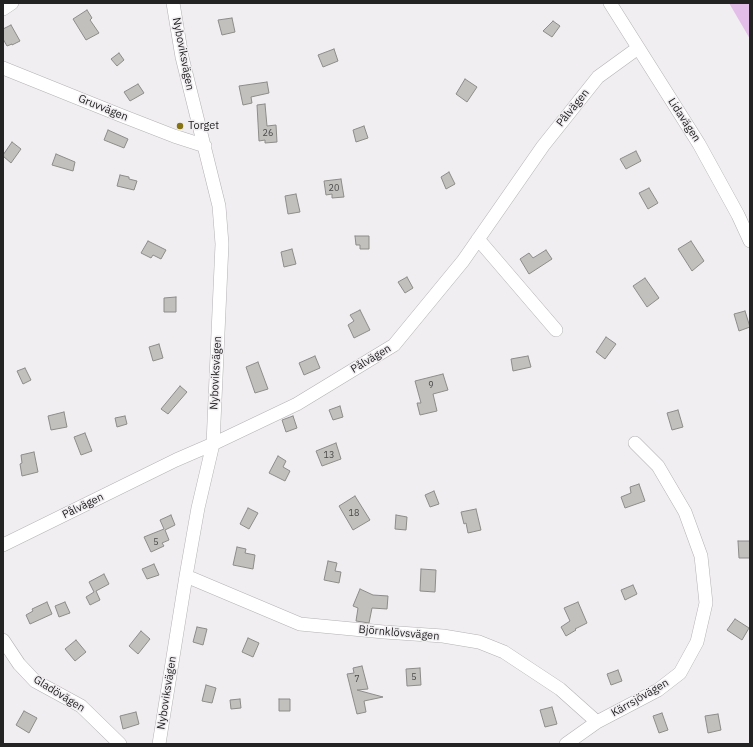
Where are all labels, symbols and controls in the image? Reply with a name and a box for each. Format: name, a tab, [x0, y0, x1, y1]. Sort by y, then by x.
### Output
street label: Nyboviksvägen	[169, 16, 197, 92]
street label: Pålvägen	[554, 87, 592, 129]
street label: Gruvvägen	[76, 92, 130, 124]
street label: Lidavägen	[665, 96, 703, 144]
place label: Torget	[188, 119, 219, 133]
marker: Torget	[175, 121, 185, 131]
house number: 26	[263, 128, 273, 138]
house number: 20	[329, 183, 339, 193]
street label: Nyboviksvägen	[207, 336, 225, 410]
street label: Pålvägen	[349, 342, 393, 376]
house number: 9	[428, 380, 434, 390]
house number: 13	[324, 450, 334, 460]
street label: Pålvägen	[60, 490, 106, 522]
house number: 18	[349, 508, 359, 518]
house number: 5	[153, 537, 159, 547]
street label: Björnklövsvägen	[358, 623, 440, 643]
street label: Nyboviksvägen	[155, 655, 179, 731]
house number: 5	[411, 672, 417, 682]
street label: Gladövägen	[31, 673, 87, 715]
house number: 7	[354, 674, 360, 684]
street label: Kärrsjövägen	[609, 676, 671, 720]

